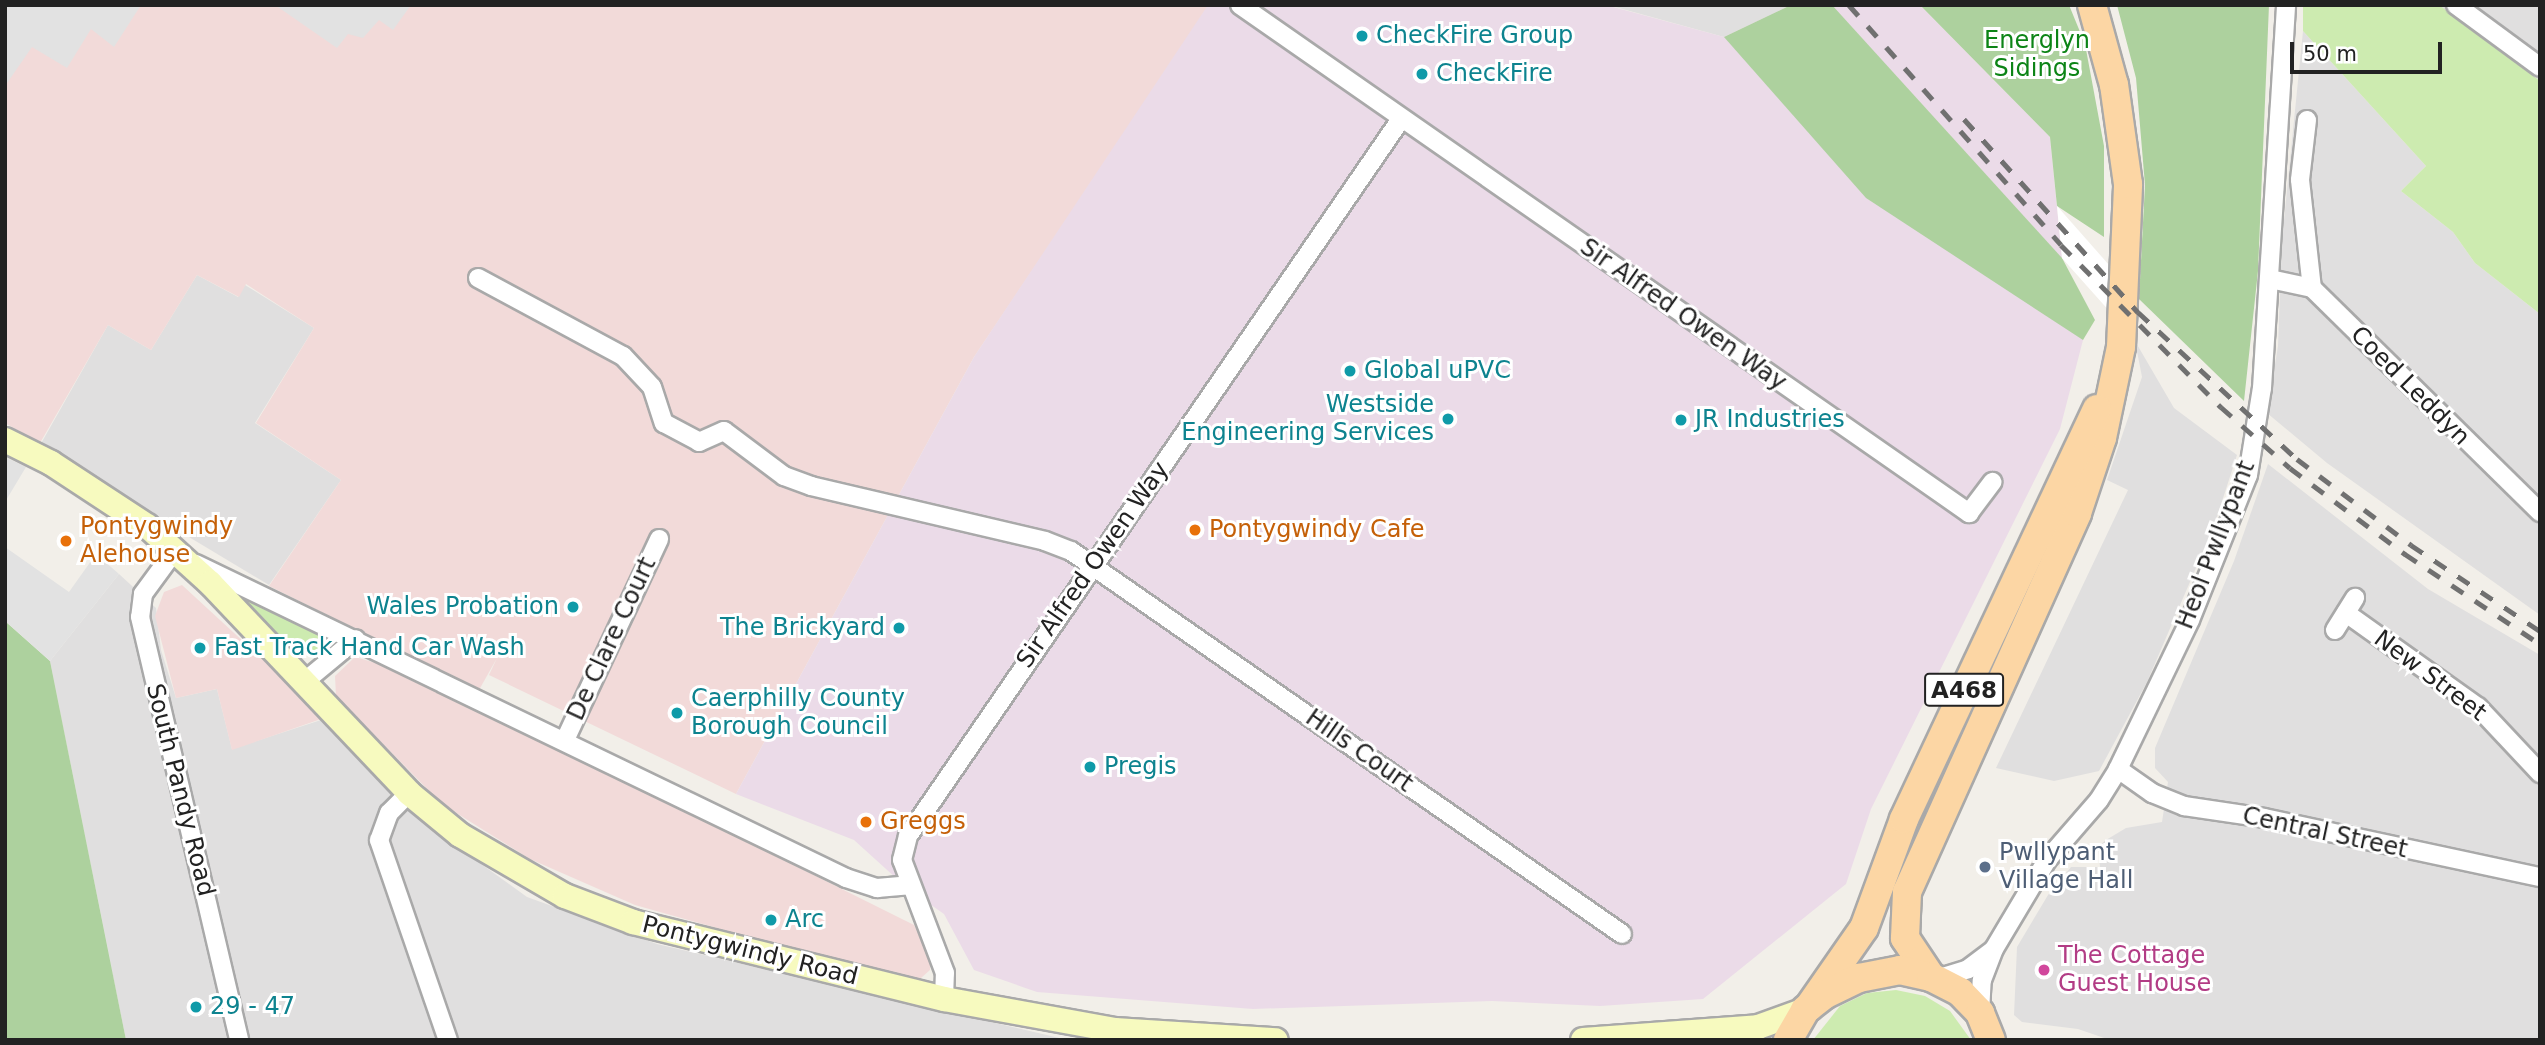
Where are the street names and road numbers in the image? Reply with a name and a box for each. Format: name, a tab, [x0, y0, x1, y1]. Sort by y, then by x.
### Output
street label: Sir Alfred Owen Way	[1574, 233, 1792, 397]
street label: Coed Leddyn	[2344, 320, 2476, 452]
street label: Sir Alfred Owen Way	[1011, 456, 1175, 674]
street label: Heol Pwllypant	[2171, 457, 2261, 633]
street label: De Clare Court	[562, 553, 662, 725]
street label: New Street	[2368, 625, 2492, 727]
road number: A468	[1924, 670, 2004, 710]
street label: South Pandy Road	[140, 681, 220, 899]
street label: Hills Court	[1300, 704, 1418, 798]
street label: Central Street	[2240, 801, 2410, 865]
street label: Pontygwindy Road	[639, 910, 861, 992]

